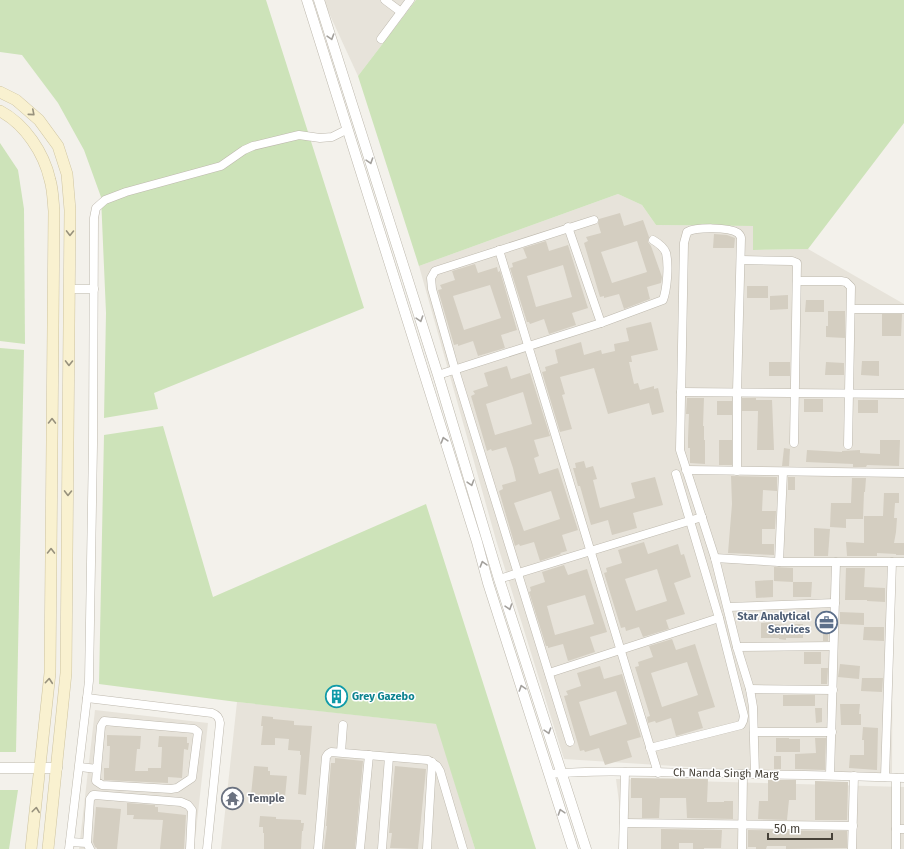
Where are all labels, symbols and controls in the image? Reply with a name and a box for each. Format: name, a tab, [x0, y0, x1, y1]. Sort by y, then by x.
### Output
one-way arrow	[326, 34, 335, 41]
one-way arrow	[27, 109, 35, 116]
one-way arrow	[365, 158, 374, 165]
one-way arrow	[66, 230, 74, 236]
one-way arrow	[415, 315, 424, 322]
one-way arrow	[65, 360, 73, 366]
one-way arrow	[48, 418, 56, 424]
one-way arrow	[440, 436, 449, 443]
one-way arrow	[466, 479, 475, 486]
one-way arrow	[64, 490, 72, 496]
one-way arrow	[47, 548, 55, 554]
one-way arrow	[479, 561, 488, 568]
one-way arrow	[504, 604, 512, 611]
office icon: Star Analytical Services	[813, 609, 839, 635]
place label: Star Analytical Services	[737, 610, 811, 636]
one-way arrow	[44, 678, 53, 684]
building icon: Grey Gazebo	[324, 683, 350, 709]
one-way arrow	[518, 685, 526, 692]
place label: Grey Gazebo	[352, 690, 415, 703]
one-way arrow	[543, 728, 552, 735]
street label: Ch Nanda Singh Marg	[673, 766, 779, 781]
temple icon: Temple	[220, 785, 246, 811]
place label: Temple	[248, 792, 285, 805]
one-way arrow	[31, 807, 40, 813]
one-way arrow	[557, 809, 566, 816]
scale bar	[768, 815, 832, 841]
text: 50 m	[774, 822, 800, 836]

